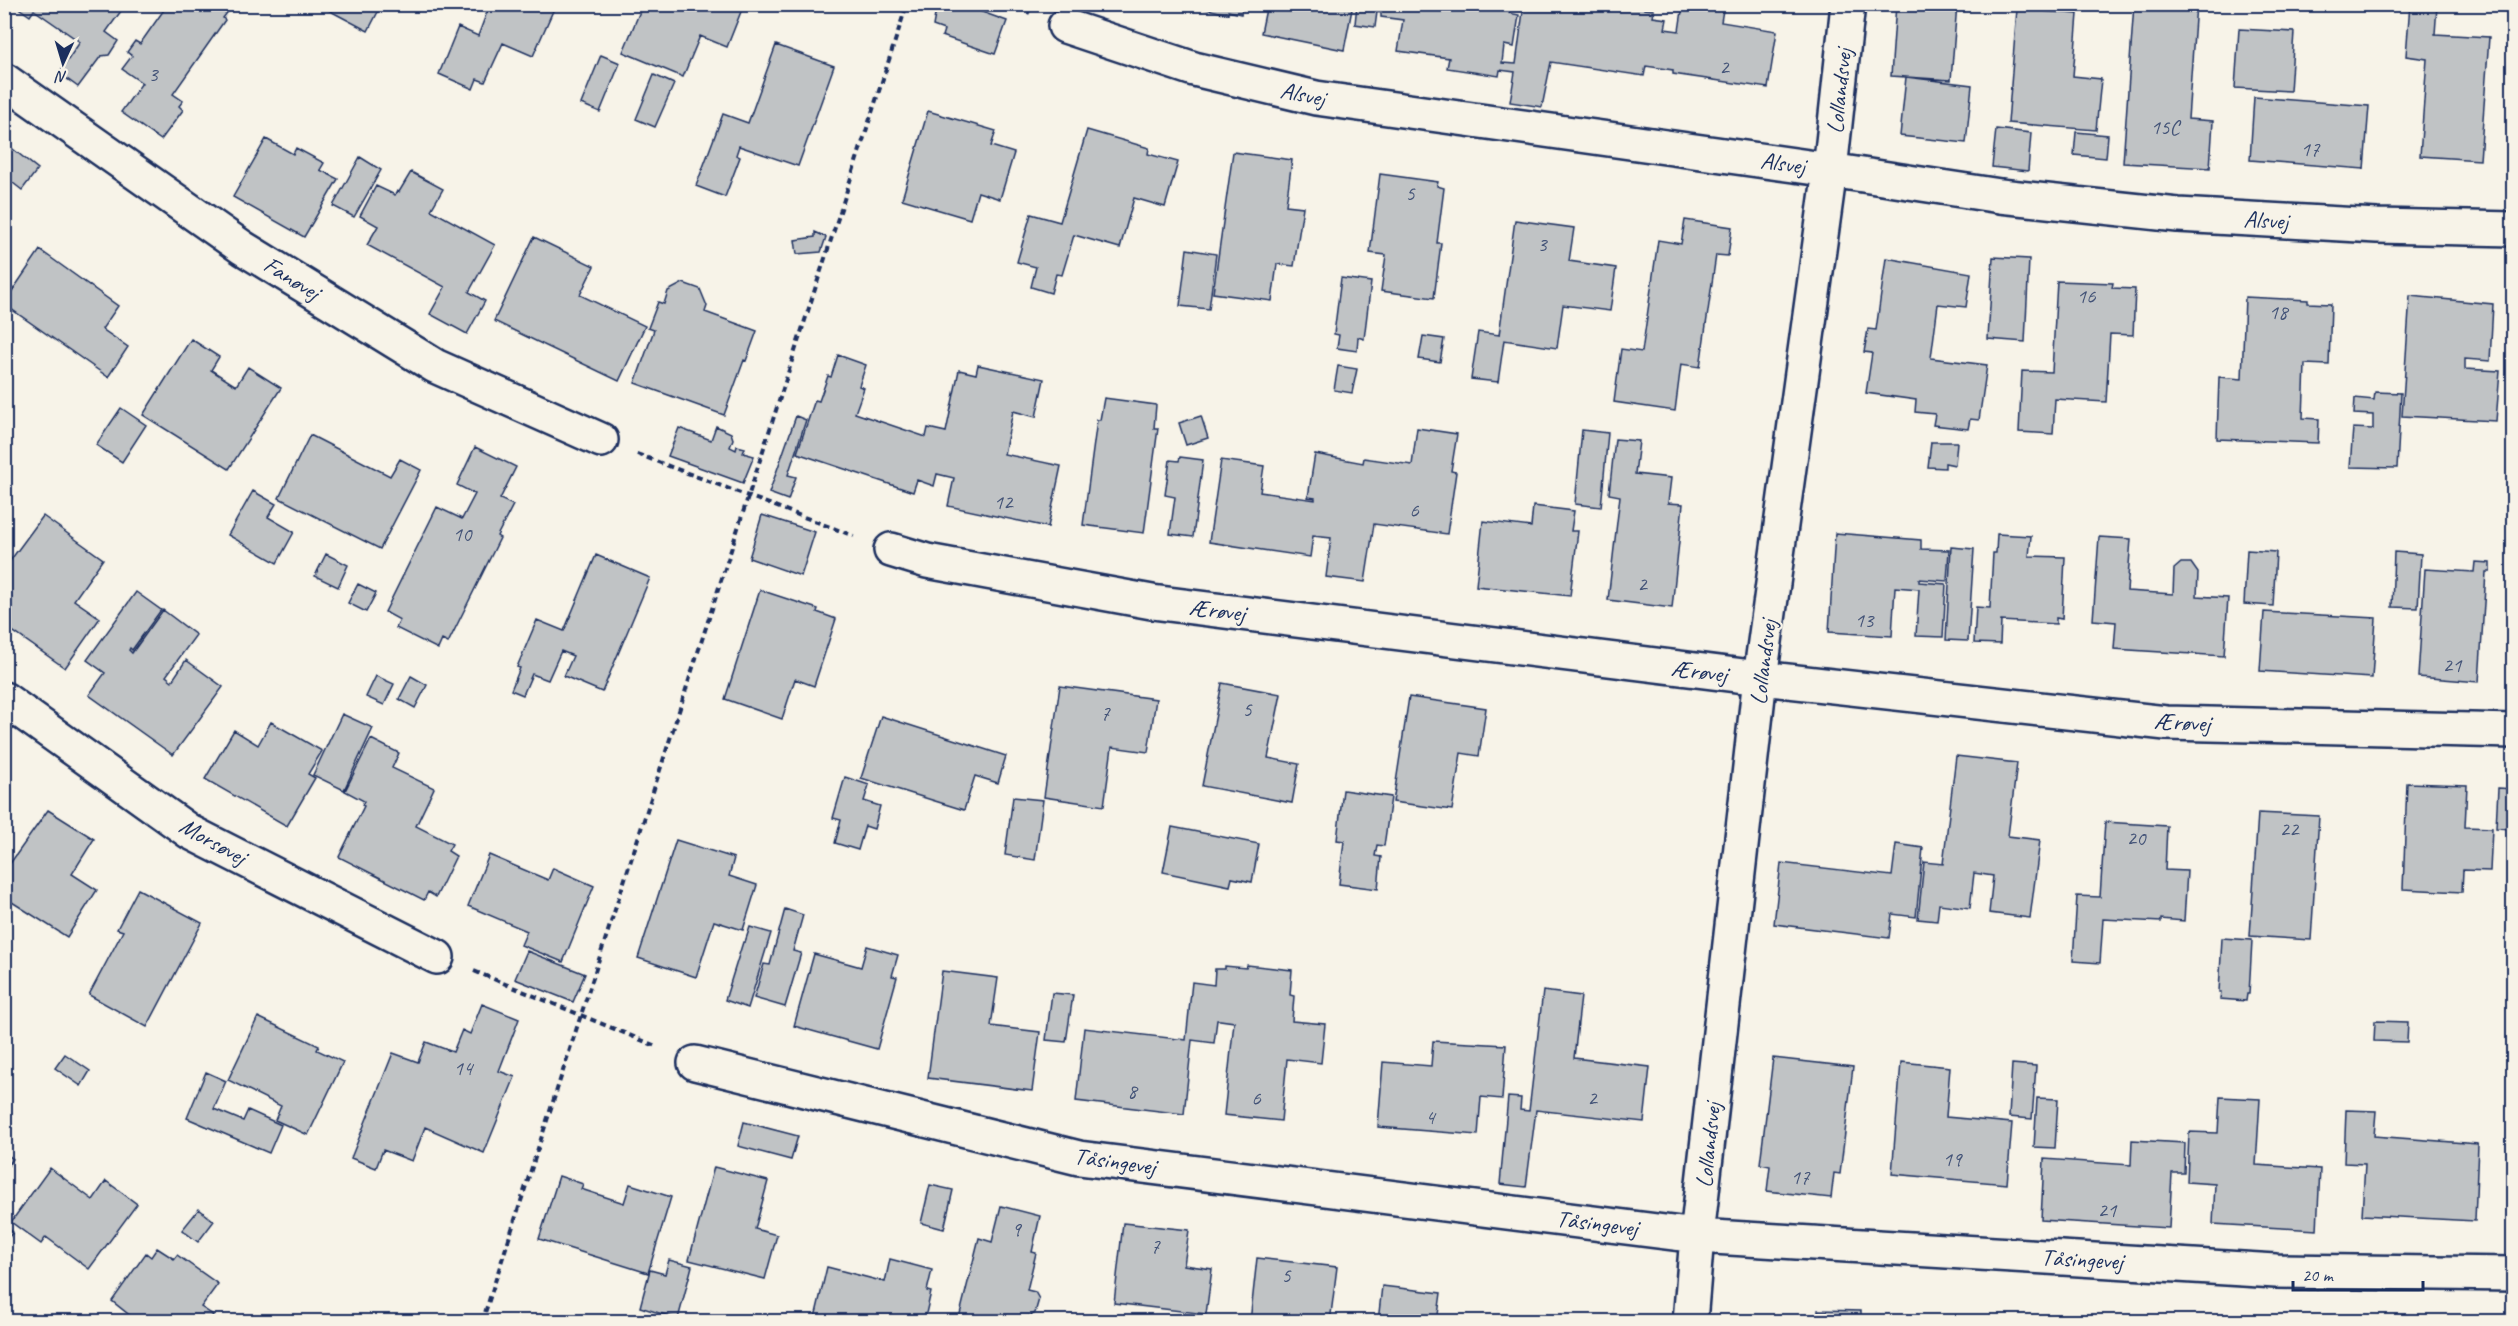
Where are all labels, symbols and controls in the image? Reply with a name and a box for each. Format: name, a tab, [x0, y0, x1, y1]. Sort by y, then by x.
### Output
north arrow	[33, 33, 93, 93]
street label: Lollandsvej	[1820, 44, 1859, 135]
house number: 2	[1719, 54, 1730, 80]
house number: 3	[148, 61, 159, 87]
text: N	[53, 66, 68, 87]
street label: Alsvej	[1278, 75, 1331, 114]
house number: 15C	[2151, 114, 2181, 140]
house number: 17	[2301, 136, 2321, 162]
street label: Alsvej	[1759, 145, 1810, 181]
house number: 5	[1405, 180, 1416, 206]
street label: Alsvej	[2243, 204, 2292, 236]
house number: 3	[1537, 231, 1548, 257]
street label: Fanøvej	[258, 249, 328, 308]
house number: 16	[2077, 283, 2096, 309]
house number: 18	[2269, 299, 2290, 325]
house number: 12	[994, 489, 1014, 515]
house number: 6	[1409, 497, 1419, 523]
house number: 10	[453, 521, 473, 547]
house number: 2	[1637, 571, 1648, 597]
street label: Ærøvej	[1187, 592, 1250, 629]
house number: 13	[1855, 607, 1875, 633]
street label: Lollandsvej	[1743, 615, 1783, 706]
house number: 21	[2443, 652, 2463, 678]
street label: Ærøvej	[1669, 653, 1732, 690]
house number: 5	[1242, 696, 1253, 722]
house number: 7	[1100, 700, 1111, 726]
street label: Ærøvej	[2153, 706, 2214, 739]
street label: Morsøvej	[174, 810, 254, 873]
house number: 22	[2280, 816, 2300, 842]
house number: 20	[2127, 825, 2147, 851]
house number: 14	[454, 1055, 475, 1081]
house number: 8	[1127, 1078, 1139, 1104]
house number: 6	[1251, 1085, 1261, 1111]
house number: 2	[1587, 1085, 1598, 1111]
street label: Lollandsvej	[1689, 1098, 1728, 1189]
house number: 4	[1425, 1104, 1437, 1130]
street label: Tåsingevej	[1072, 1140, 1161, 1182]
house number: 19	[1943, 1146, 1963, 1172]
house number: 17	[1791, 1164, 1811, 1190]
house number: 21	[2098, 1197, 2118, 1223]
street label: Tåsingevej	[1555, 1203, 1643, 1243]
house number: 9	[1011, 1216, 1022, 1242]
house number: 7	[1150, 1233, 1161, 1259]
street label: Tåsingevej	[2040, 1242, 2127, 1276]
scale bar	[2293, 1254, 2424, 1292]
house number: 5	[1281, 1262, 1292, 1288]
text: 20 m	[2302, 1264, 2335, 1286]

